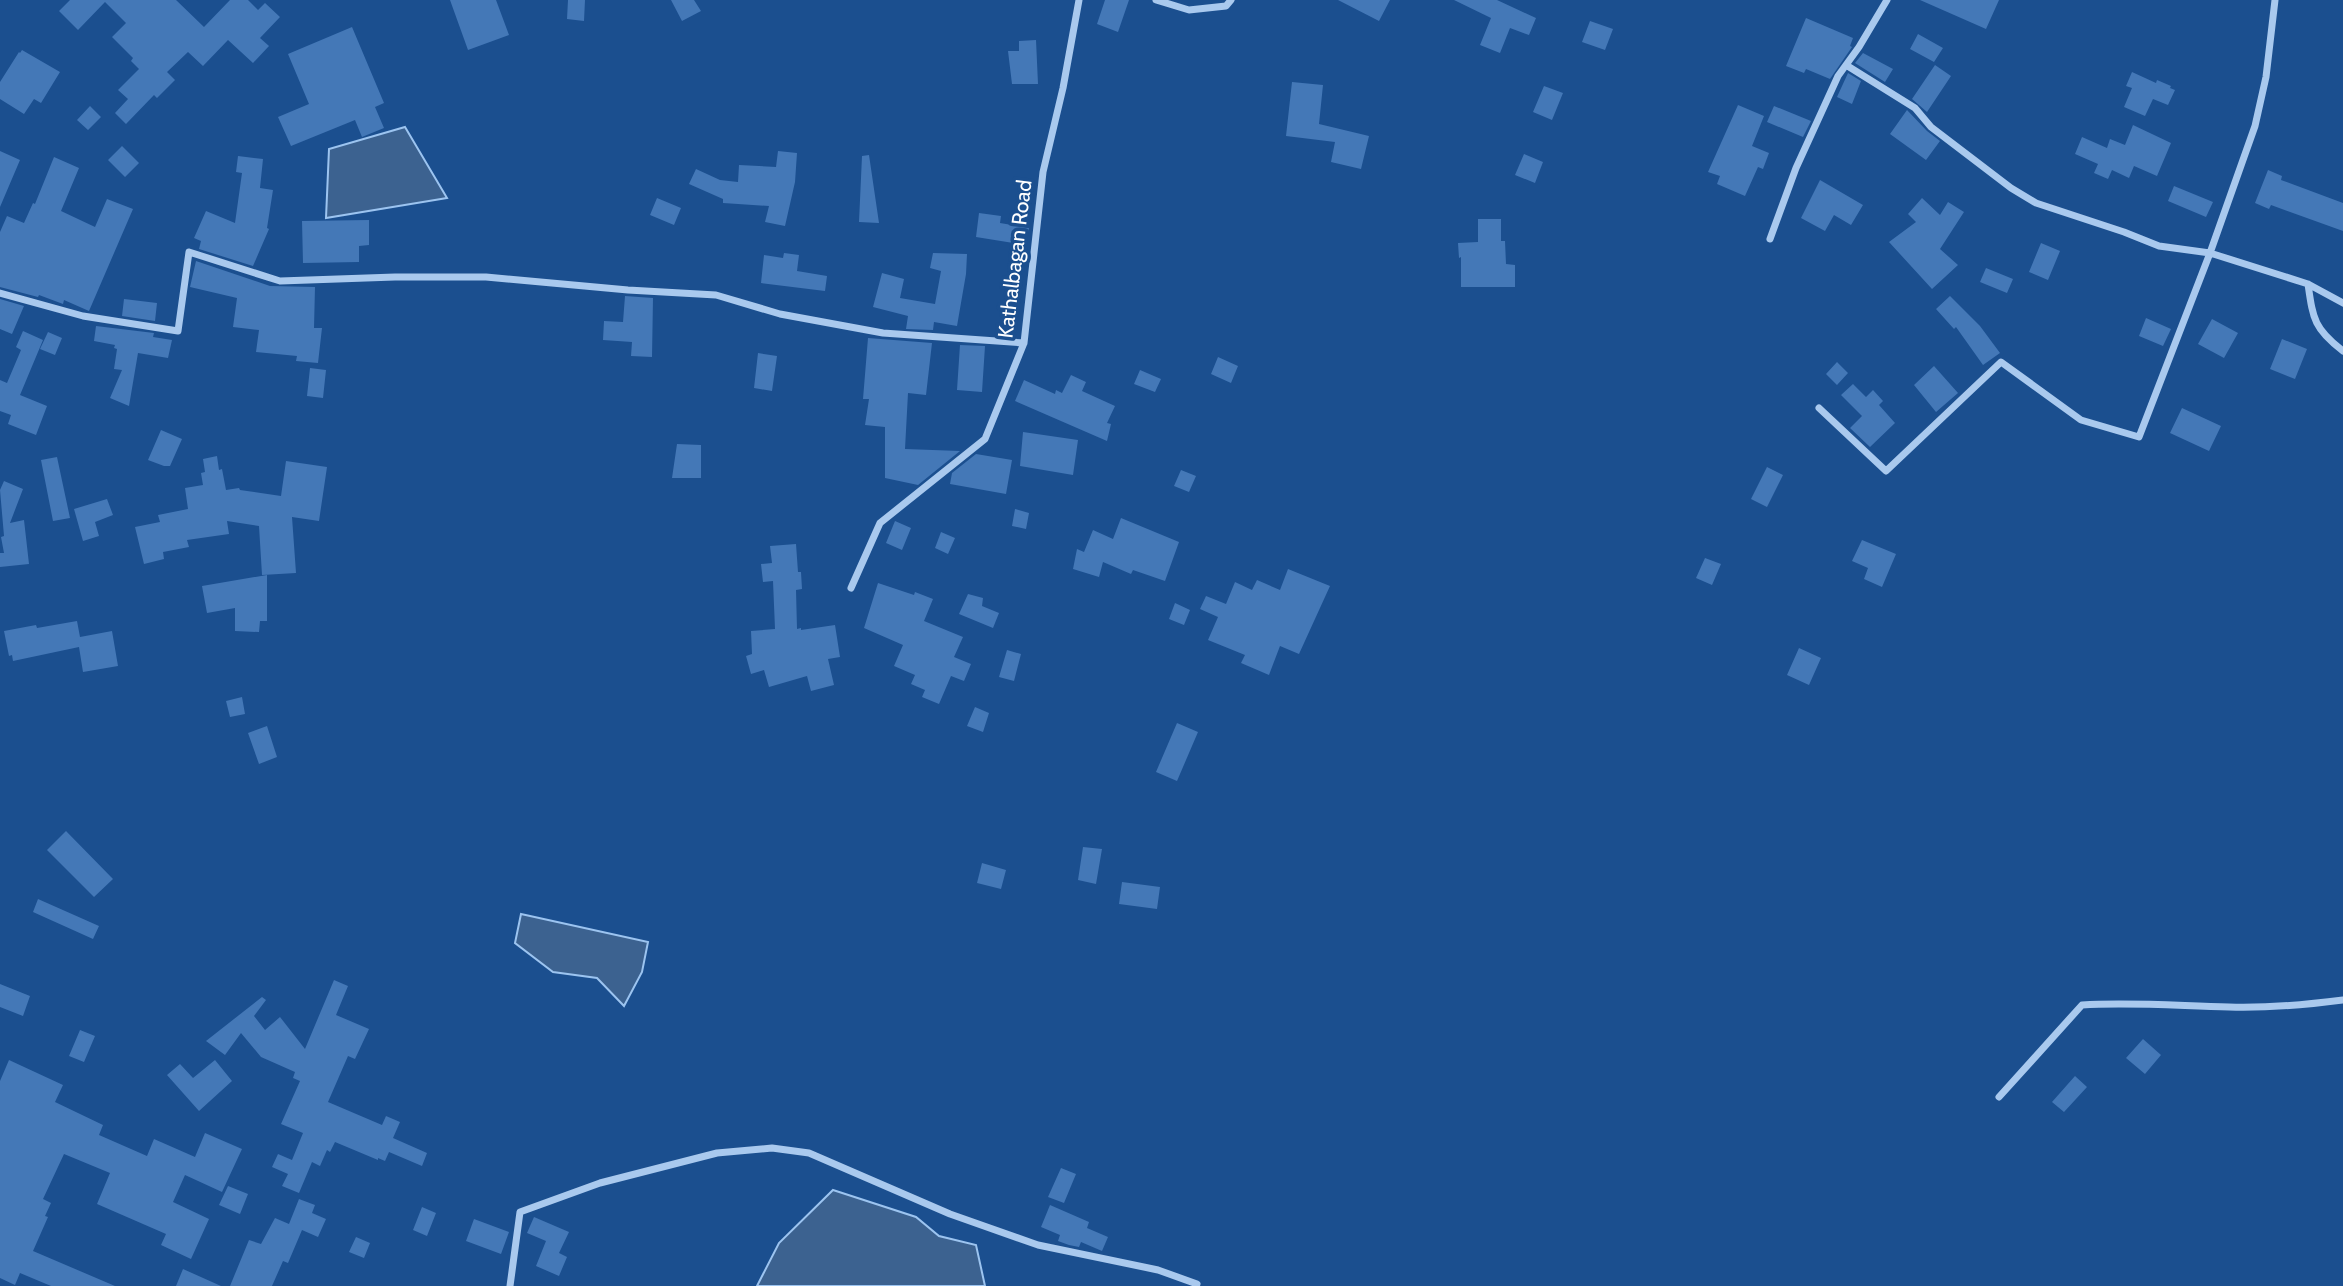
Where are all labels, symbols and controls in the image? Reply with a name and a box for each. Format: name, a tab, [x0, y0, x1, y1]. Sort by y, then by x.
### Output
street label: Kathalbagan Road	[992, 178, 1037, 340]

